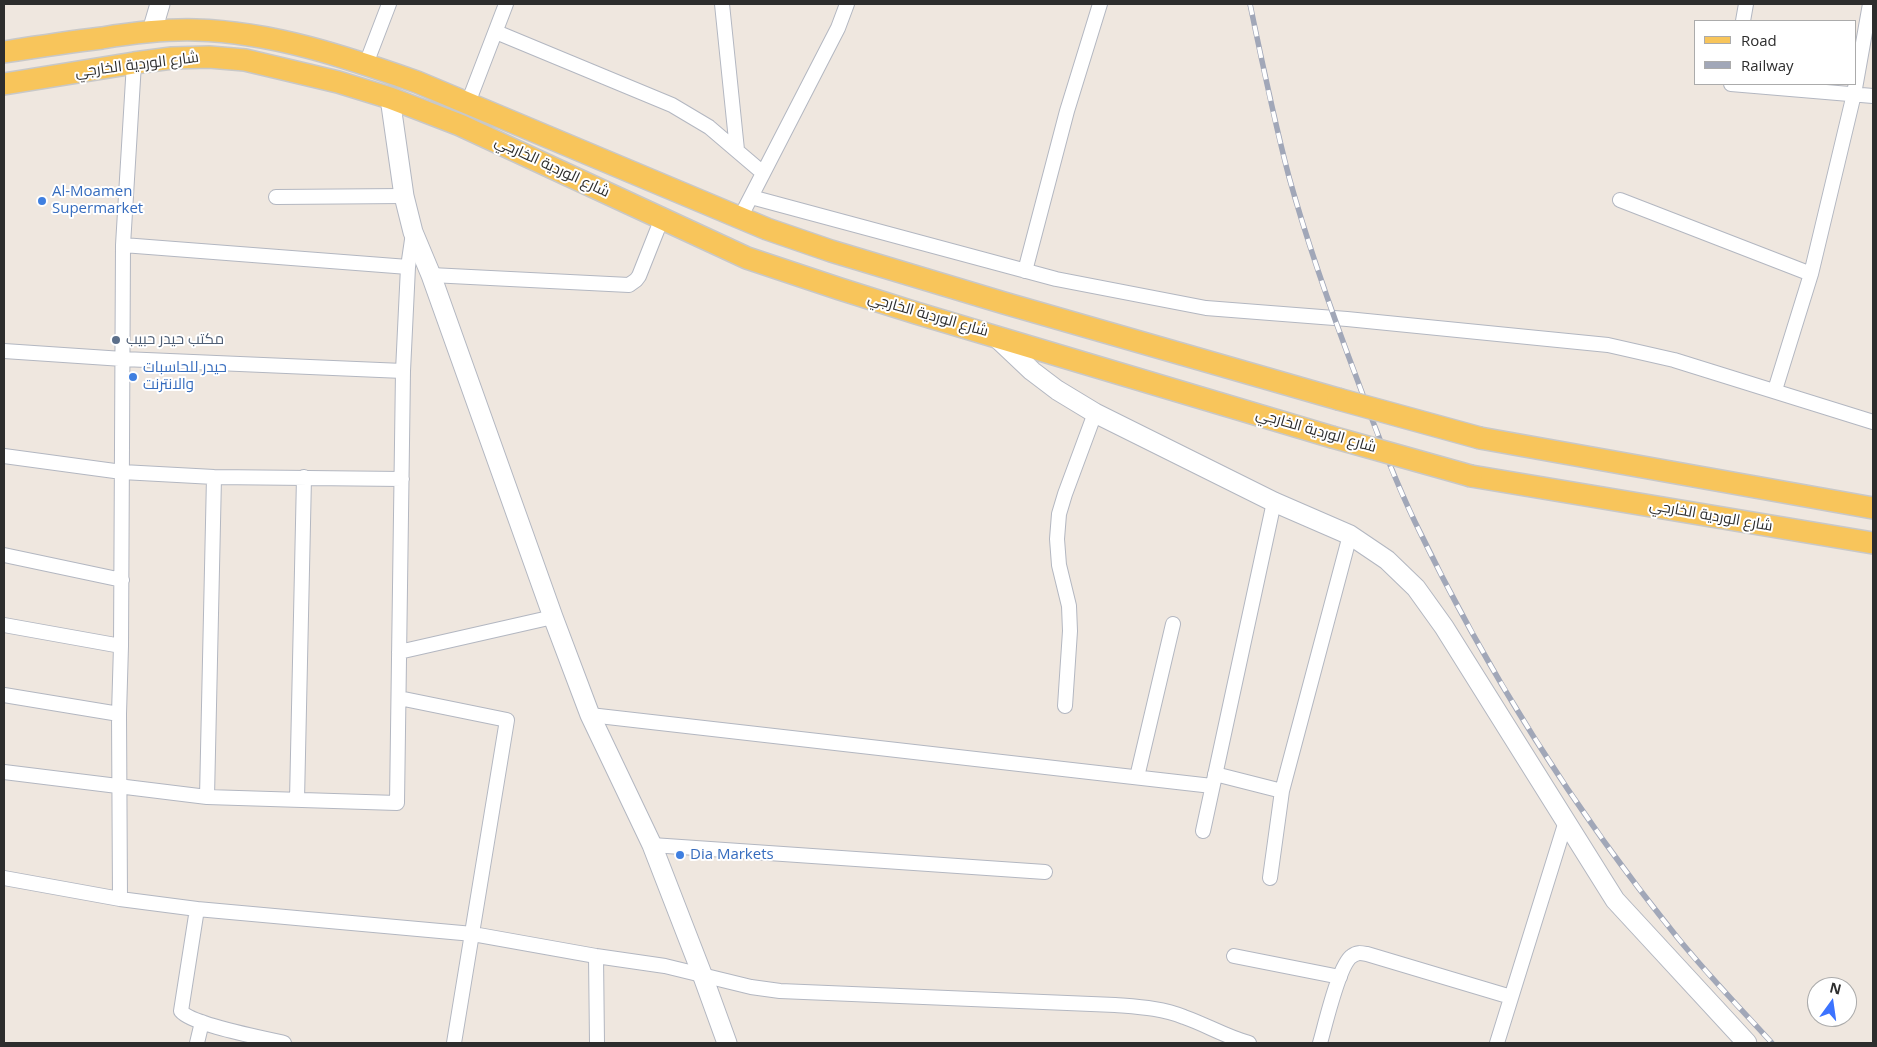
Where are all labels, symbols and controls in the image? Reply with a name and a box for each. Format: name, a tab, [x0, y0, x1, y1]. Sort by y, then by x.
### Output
legend	[1694, 20, 1857, 85]
text: Road	[1741, 30, 1777, 50]
street label: شارع الوردية الخارجي	[74, 48, 200, 82]
text: Railway	[1741, 55, 1794, 75]
street label: شارع الوردية الخارجي	[492, 132, 612, 202]
place label: Al-Moamen Supermarket	[52, 183, 143, 218]
marker: Al-Moamen Supermarket	[36, 195, 48, 207]
street label: شارع الوردية الخارجي	[866, 289, 990, 341]
place label: مكتب حيدر حبيب	[126, 331, 224, 349]
marker: مكتب حيدر حبيب	[110, 334, 122, 346]
place label: حيدر للحاسبات والانترنت	[143, 359, 227, 394]
marker: حيدر للحاسبات والانترنت	[127, 371, 139, 383]
street label: شارع الوردية الخارجي	[1254, 405, 1378, 457]
street label: شارع الوردية الخارجي	[1648, 496, 1774, 536]
place label: Dia Markets	[690, 846, 774, 864]
marker: Dia Markets	[674, 849, 686, 861]
north arrow	[1807, 977, 1857, 1027]
text: N	[1828, 977, 1843, 999]

